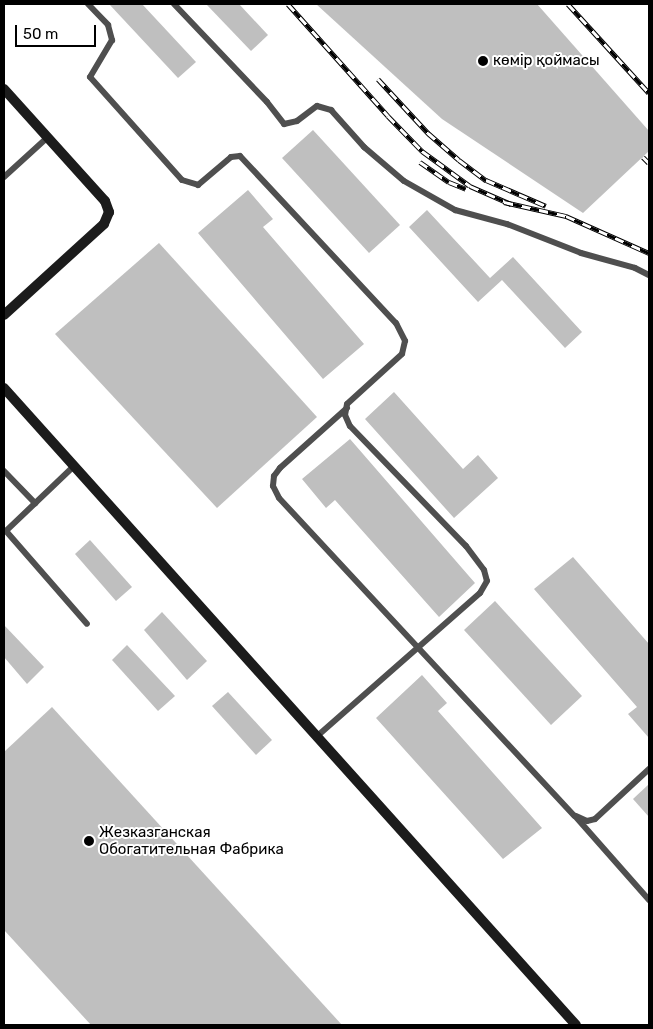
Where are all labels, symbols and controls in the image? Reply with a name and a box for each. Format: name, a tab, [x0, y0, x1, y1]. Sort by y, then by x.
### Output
scale bar	[18, 15, 99, 47]
text: 50 m	[23, 25, 58, 43]
place label: көмір қоймасы	[493, 52, 600, 70]
marker: көмір қоймасы	[477, 55, 489, 67]
place label: Жезказганская Обогатительная Фабрика	[99, 823, 284, 858]
marker: Жезказганская Обогатительная Фабрика	[83, 835, 95, 847]

